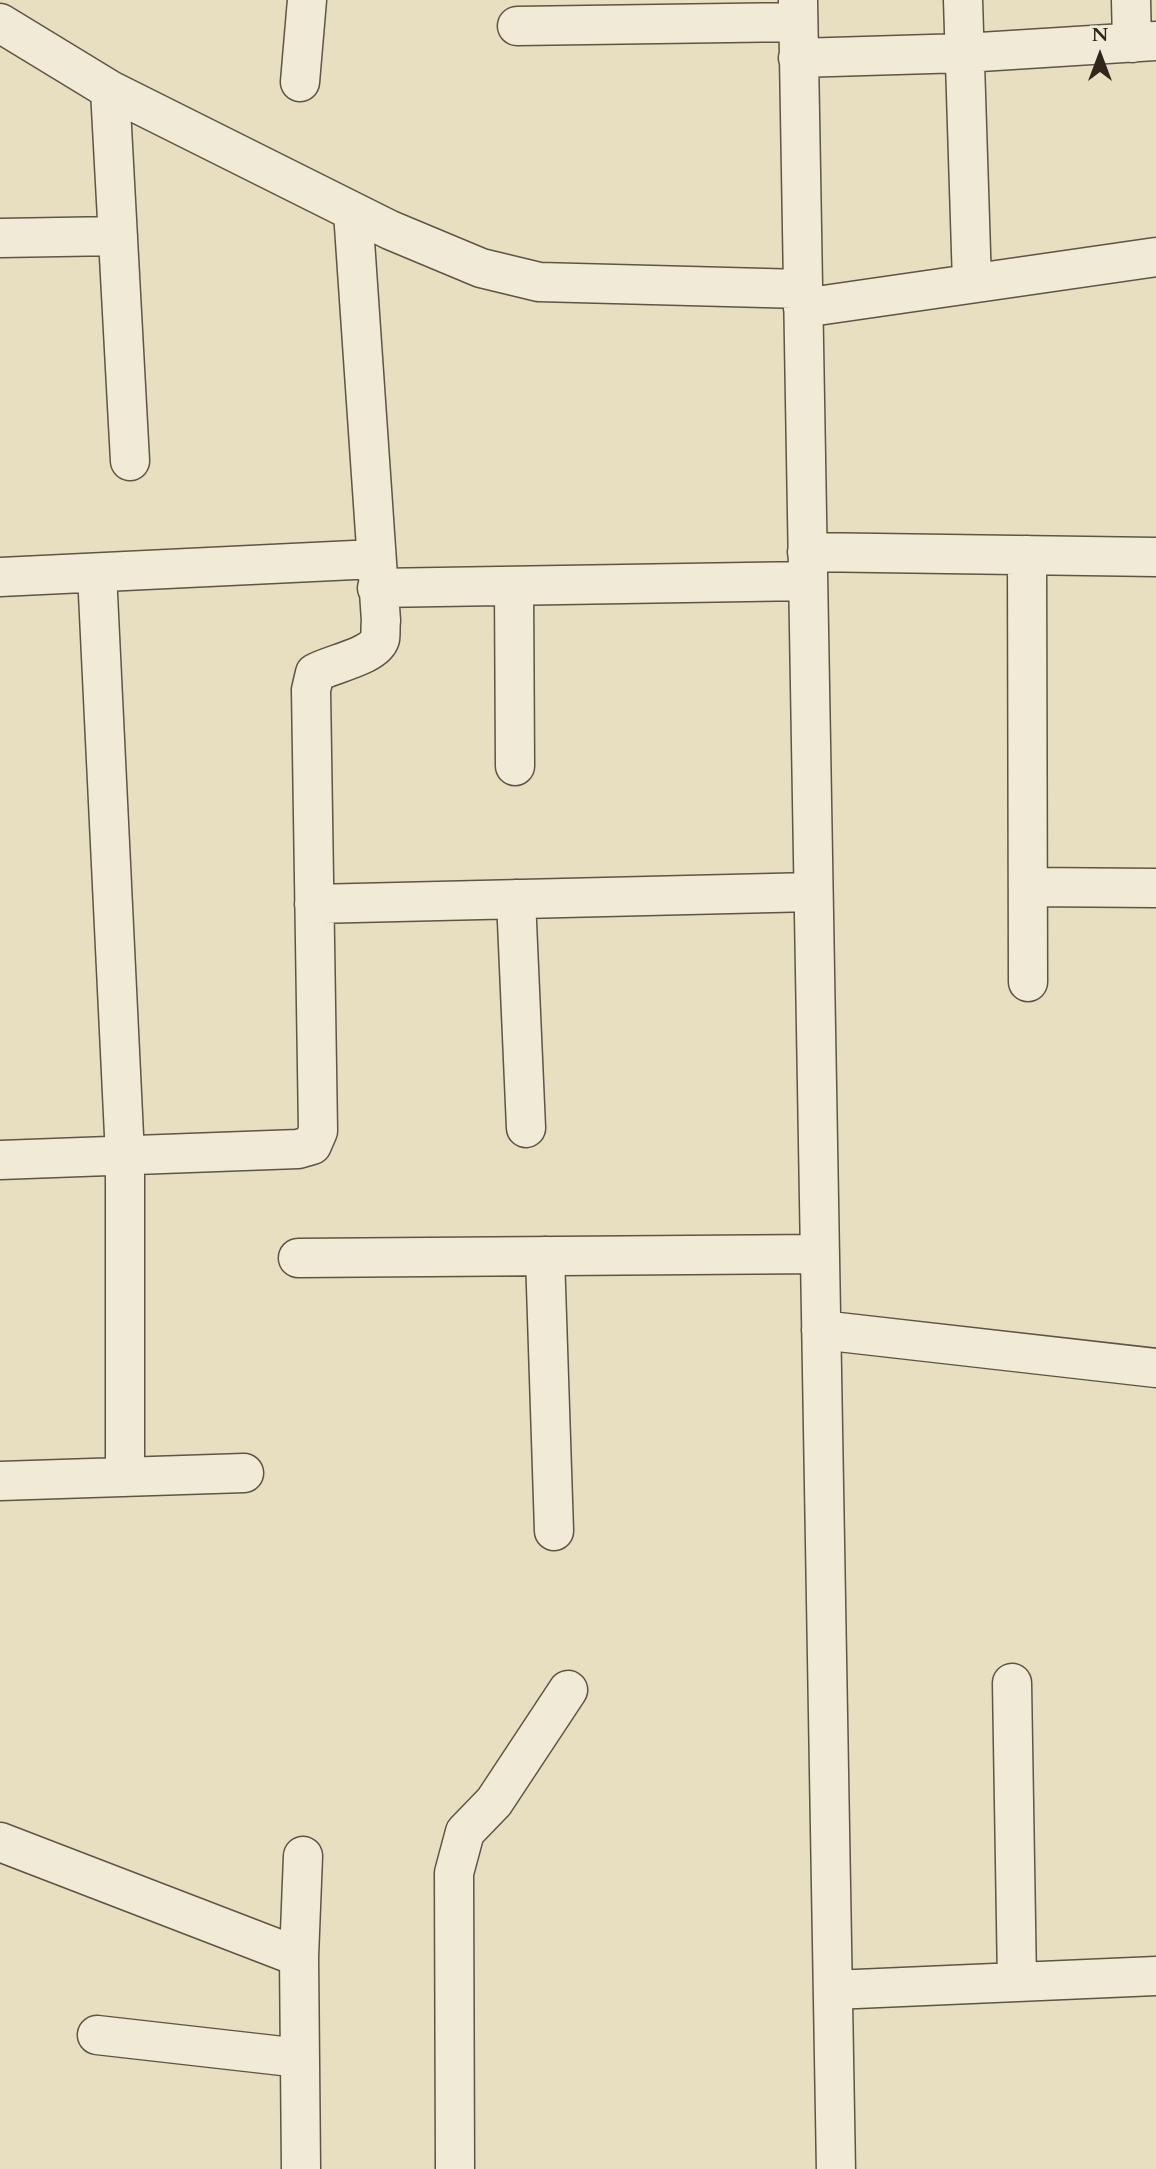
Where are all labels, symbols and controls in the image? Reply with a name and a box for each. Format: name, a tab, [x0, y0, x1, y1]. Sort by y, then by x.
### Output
north arrow	[1065, 21, 1135, 91]
text: N	[1092, 22, 1108, 48]

